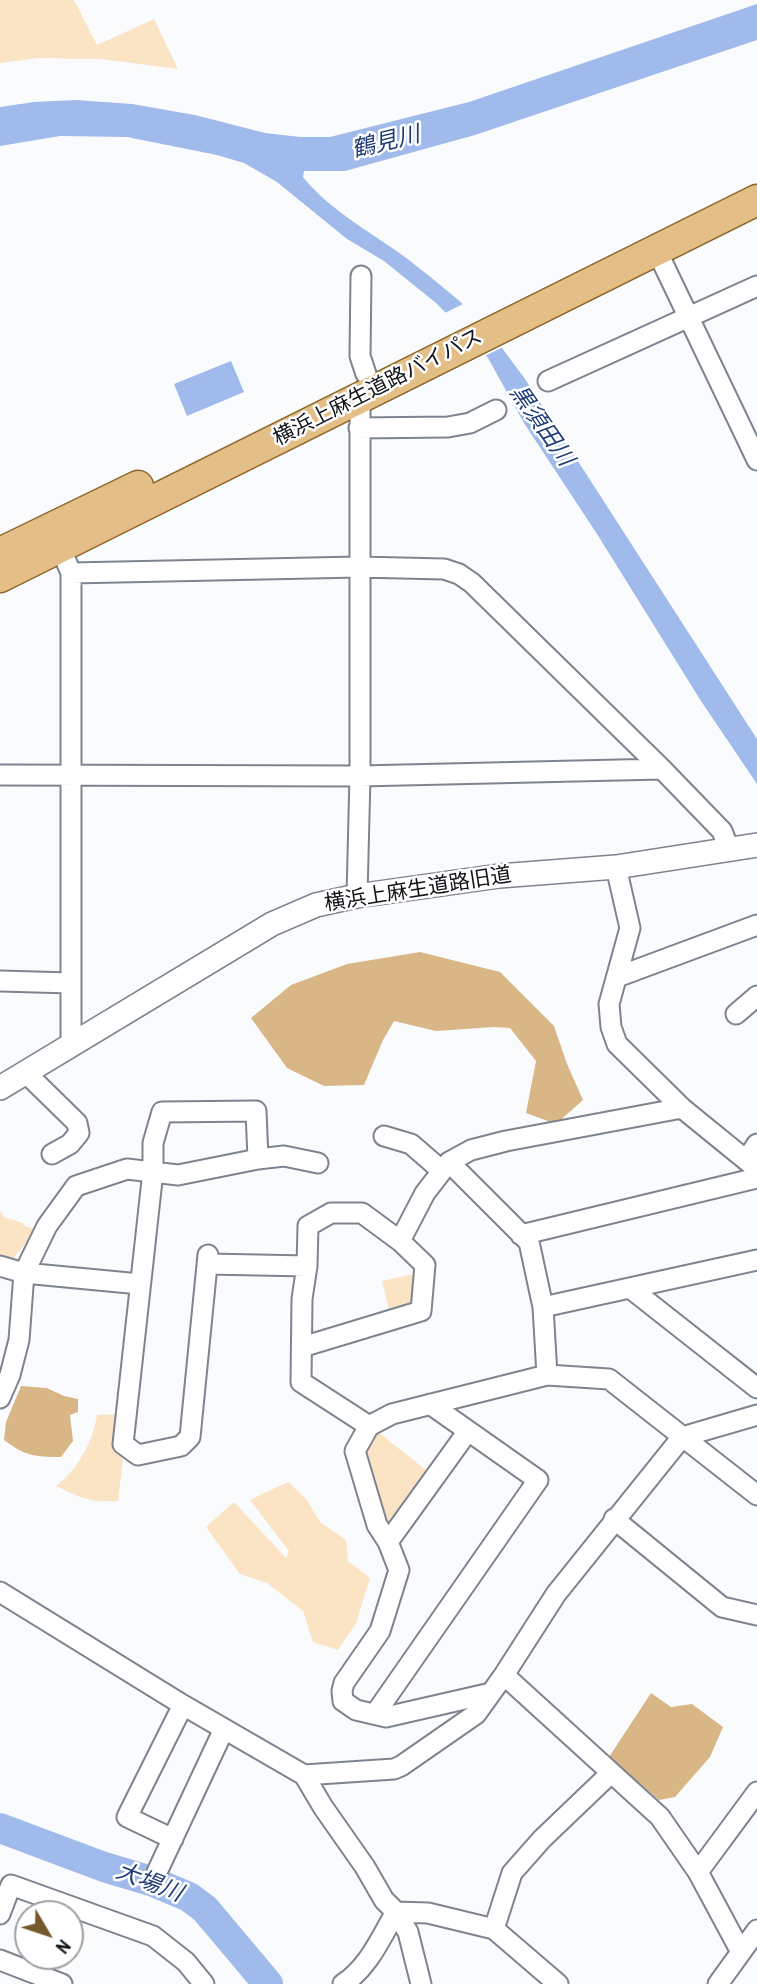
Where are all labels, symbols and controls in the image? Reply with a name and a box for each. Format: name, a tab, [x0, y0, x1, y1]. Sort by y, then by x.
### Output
water label: 鶴見川	[349, 121, 423, 165]
street label: 横浜上麻生道路バイパス	[269, 324, 487, 452]
water label: 黒須田川	[503, 380, 579, 472]
street label: 横浜上麻生道路旧道	[323, 863, 513, 917]
water label: 大場川	[112, 1858, 186, 1908]
north arrow	[14, 1900, 84, 1970]
text: N	[50, 1934, 77, 1960]

